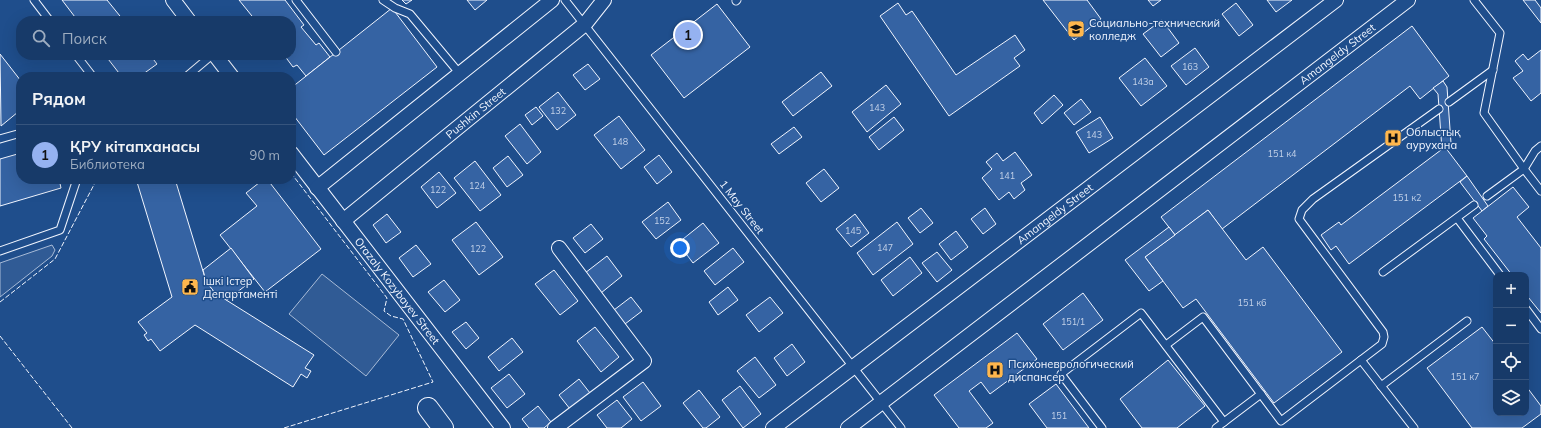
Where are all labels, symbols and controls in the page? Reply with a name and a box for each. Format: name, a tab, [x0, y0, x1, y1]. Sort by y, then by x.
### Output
search box	[16, 16, 296, 60]
place label: Социально-технический колледж	[1089, 16, 1220, 43]
school or university icon: Социально-технический колледж	[1066, 19, 1086, 39]
pin: 1	[675, 20, 701, 50]
street label: Amangeldy Street	[1297, 20, 1378, 87]
icon: search	[30, 27, 52, 49]
text: Поиск	[62, 29, 107, 48]
house number: 163	[1182, 61, 1198, 72]
house number: 143а	[1132, 76, 1154, 87]
street label: Pushkin Street	[443, 84, 509, 142]
text: Рядом	[32, 88, 86, 109]
house number: 143	[869, 102, 885, 113]
house number: 132	[550, 105, 566, 116]
place label: Облыстық аурухана	[1406, 125, 1461, 152]
hospital icon: Облыстық аурухана	[1383, 128, 1403, 148]
house number: 143	[1086, 129, 1102, 140]
house number: 148	[612, 136, 628, 147]
text: ҚРУ кітапханасы	[70, 137, 200, 156]
text: 1	[41, 147, 49, 163]
text: 90 m	[250, 147, 280, 163]
house number: 151 к4	[1268, 148, 1297, 159]
text: Библиотека	[70, 156, 145, 172]
house number: 141	[999, 170, 1015, 181]
street label: 1 May Street	[717, 177, 767, 237]
house number: 124	[469, 180, 486, 191]
street label: Amangeldy Street	[1014, 180, 1096, 247]
house number: 122	[430, 184, 446, 195]
house number: 151 к2	[1393, 192, 1421, 203]
house number: 152	[654, 215, 670, 226]
house number: 145	[845, 225, 862, 236]
street label: Orazaly Kozybayev Street	[352, 235, 443, 347]
your location	[670, 238, 690, 258]
house number: 147	[877, 242, 893, 253]
house number: 122	[470, 243, 486, 254]
map controls	[1493, 272, 1529, 416]
button: +	[1493, 272, 1529, 308]
place label: Ішкі Істер Департаменті	[203, 274, 277, 301]
public building icon: Ішкі Істер Департаменті	[180, 277, 200, 297]
house number: 151 к6	[1238, 297, 1266, 308]
button: −	[1493, 308, 1529, 344]
house number: 151/1	[1061, 316, 1085, 327]
button: locate	[1493, 344, 1529, 380]
place label: Психоневрологический диспансер	[1008, 357, 1134, 384]
hospital icon: Психоневрологический диспансер	[985, 360, 1005, 380]
house number: 151 к7	[1451, 371, 1479, 382]
button: layers	[1493, 380, 1529, 416]
house number: 151	[1051, 410, 1067, 421]

